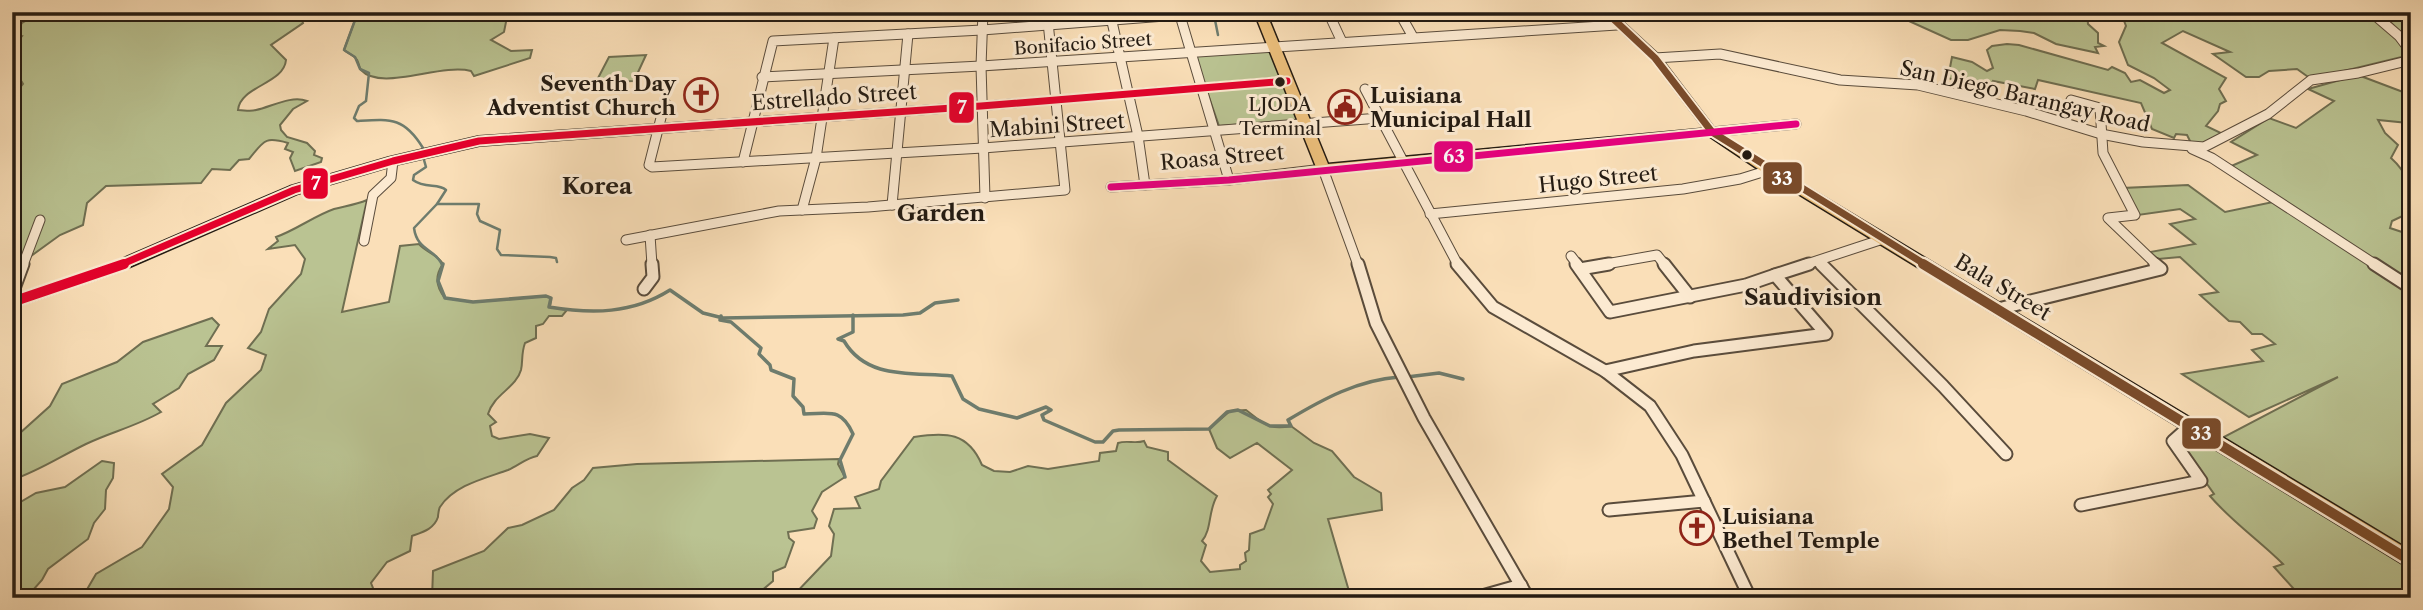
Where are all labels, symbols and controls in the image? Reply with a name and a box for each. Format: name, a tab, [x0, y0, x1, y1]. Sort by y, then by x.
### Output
street label: Bonifacio Street	[1013, 28, 1153, 60]
street label: San Diego Barangay Road	[1898, 55, 2153, 137]
place label: Seventh Day Adventist Church	[486, 71, 677, 120]
marker: LJODA Terminal	[1273, 75, 1287, 89]
church icon: Seventh Day Adventist Church	[682, 76, 720, 114]
street label: Estrellado Street	[751, 79, 918, 115]
place label: Luisiana Municipal Hall	[1370, 83, 1532, 132]
public building icon: Luisiana Municipal Hall	[1326, 88, 1364, 126]
line badge: 7	[948, 91, 975, 124]
place label: LJODA Terminal	[1239, 93, 1321, 140]
text: 7	[957, 96, 967, 119]
street label: Mabini Street	[988, 108, 1126, 142]
street label: Roasa Street	[1159, 139, 1286, 175]
line badge: 63	[1433, 140, 1474, 173]
text: 63	[1443, 145, 1465, 168]
unlabelled marker	[1740, 148, 1754, 162]
street label: Hugo Street	[1537, 160, 1659, 198]
line badge: 33	[1762, 161, 1803, 195]
line badge: 7	[302, 167, 329, 200]
text: 33	[1771, 167, 1793, 190]
text: 7	[311, 172, 321, 195]
district label: Korea	[562, 172, 633, 200]
district label: Garden	[897, 199, 986, 227]
street label: Bala Street	[1950, 248, 2056, 326]
district label: Saudivision	[1744, 283, 1882, 311]
line badge: 33	[2181, 417, 2222, 450]
text: 33	[2190, 422, 2212, 445]
place label: Luisiana Bethel Temple	[1722, 504, 1880, 553]
church icon: Luisiana Bethel Temple	[1678, 509, 1716, 547]

